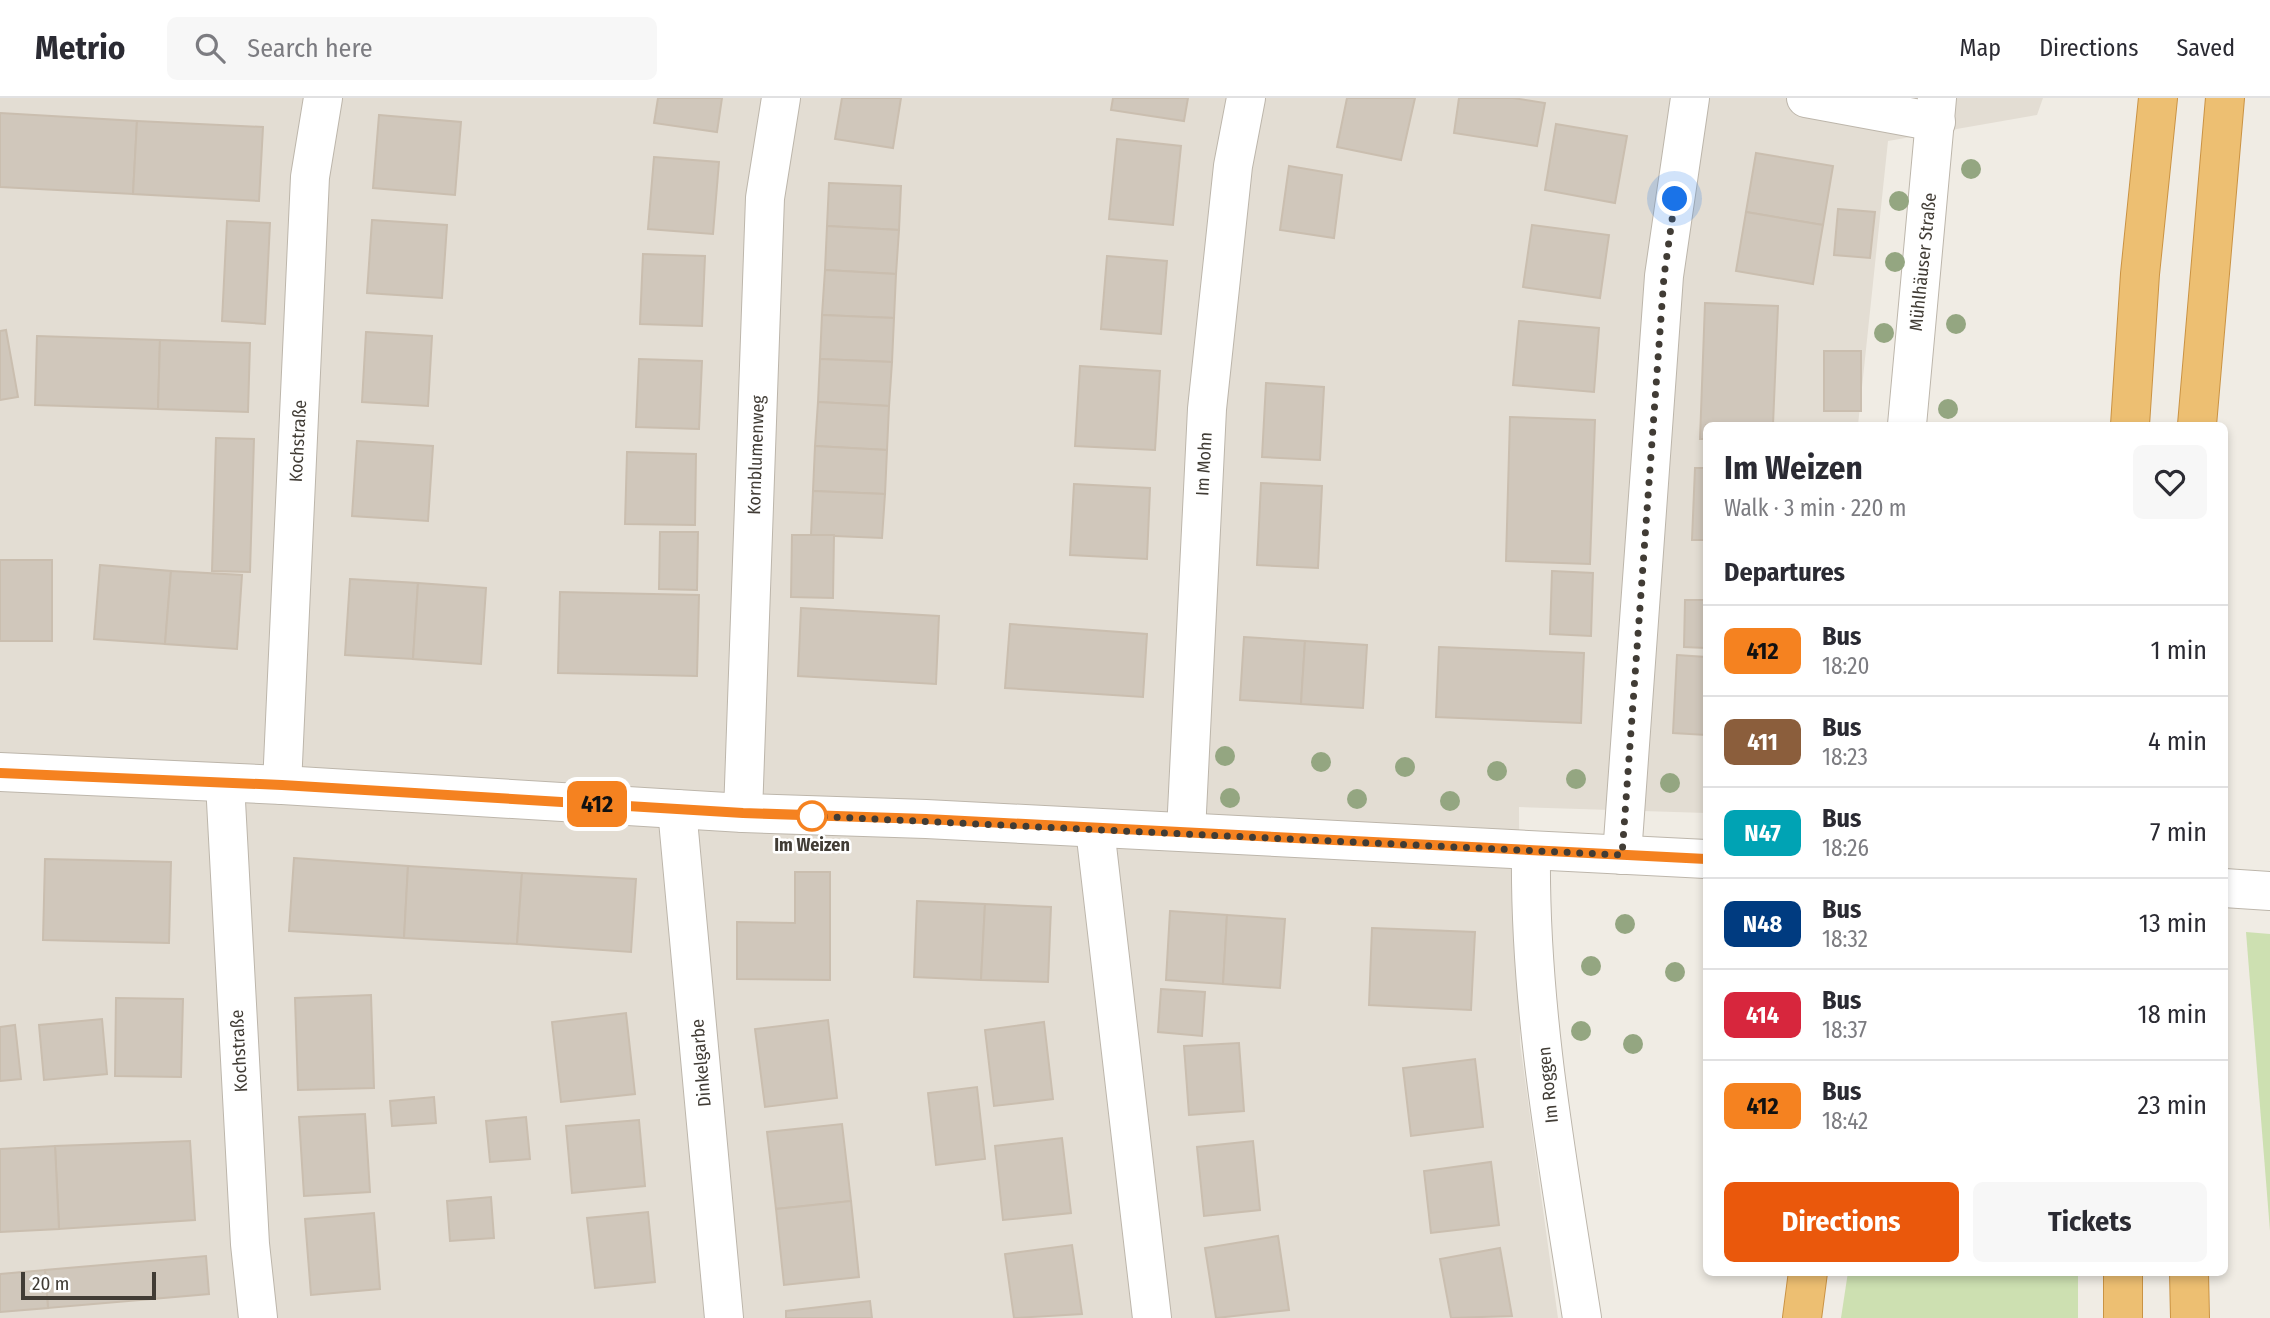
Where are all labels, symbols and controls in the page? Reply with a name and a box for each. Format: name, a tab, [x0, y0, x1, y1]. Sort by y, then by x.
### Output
search box	[167, 17, 657, 80]
text: Metrio	[35, 28, 125, 68]
icon: search	[191, 29, 229, 67]
text: Search here	[247, 33, 373, 64]
text: Map	[1960, 34, 2001, 62]
text: Directions	[2039, 34, 2138, 62]
text: Saved	[2176, 34, 2235, 62]
your location	[1657, 181, 1692, 216]
street label: Mühlhäuser Straße	[1905, 192, 1941, 332]
street label: Kornblumenweg	[743, 394, 769, 515]
street label: Kochstraße	[285, 399, 311, 483]
street label: Im Mohn	[1191, 431, 1217, 497]
button: heart	[2133, 445, 2207, 519]
text: Im Weizen	[1724, 448, 1863, 488]
text: Walk · 3 min · 220 m	[1724, 494, 1906, 522]
text: Departures	[1724, 557, 1845, 588]
text: Bus	[1822, 621, 1861, 652]
text: 1 min	[2151, 635, 2207, 666]
text: 412	[1747, 637, 1779, 665]
text: 18:20	[1822, 652, 1869, 680]
text: Bus	[1822, 712, 1861, 743]
text: 4 min	[2148, 726, 2207, 757]
text: 411	[1747, 728, 1778, 756]
text: 18:23	[1822, 743, 1868, 771]
line badge: 412	[557, 781, 637, 827]
text: 412	[581, 790, 613, 818]
marker: Im Weizen	[797, 801, 827, 831]
text: Bus	[1822, 803, 1861, 834]
text: 7 min	[2150, 817, 2207, 848]
text: N47	[1744, 819, 1781, 847]
place label: Im Weizen	[774, 834, 850, 856]
text: 18:26	[1822, 834, 1869, 862]
text: Bus	[1822, 894, 1861, 925]
text: 13 min	[2139, 908, 2207, 939]
text: N48	[1743, 910, 1782, 938]
text: 18:32	[1822, 925, 1868, 953]
text: Bus	[1822, 985, 1861, 1016]
text: 18 min	[2138, 999, 2207, 1030]
text: 414	[1746, 1001, 1779, 1029]
street label: Kochstraße	[226, 1009, 252, 1093]
text: 18:37	[1822, 1016, 1867, 1044]
street label: Dinkelgarbe	[686, 1018, 716, 1108]
street label: Im Roggen	[1533, 1046, 1563, 1124]
text: Bus	[1822, 1076, 1861, 1107]
text: 23 min	[2138, 1090, 2207, 1121]
text: 412	[1747, 1092, 1779, 1120]
text: 18:42	[1822, 1107, 1868, 1135]
button: Directions	[1724, 1182, 1959, 1262]
button: Tickets	[1973, 1182, 2207, 1262]
scale bar	[21, 1269, 156, 1301]
text: 20 m	[32, 1272, 69, 1295]

